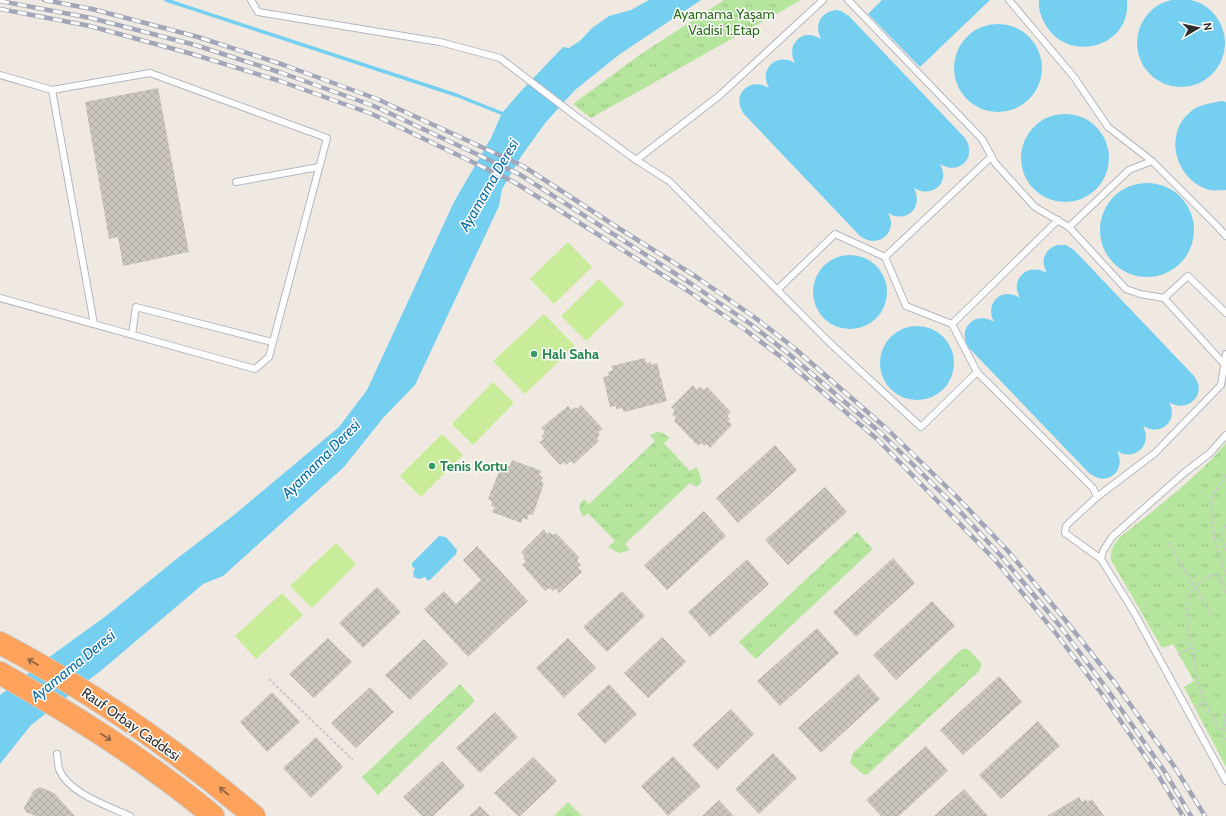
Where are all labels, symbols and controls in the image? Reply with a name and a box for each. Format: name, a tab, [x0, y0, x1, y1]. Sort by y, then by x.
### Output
park label: Ayamama Yaşam Vadisi 1.Etap	[673, 5, 775, 39]
north arrow	[1178, 8, 1218, 48]
text: N	[1200, 21, 1215, 31]
water label: Ayamama Deresi	[455, 135, 523, 235]
place label: Halı Saha	[542, 345, 599, 363]
marker: Halı Saha	[529, 349, 539, 359]
water label: Ayamama Deresi	[277, 415, 365, 503]
place label: Tenis Kortu	[440, 457, 508, 475]
marker: Tenis Kortu	[427, 461, 437, 471]
water label: Ayamama Deresi	[26, 626, 120, 706]
one-way arrow	[28, 657, 40, 665]
street label: Rauf Orbay Caddesi	[78, 683, 184, 765]
one-way arrow	[101, 733, 112, 741]
one-way arrow	[219, 787, 230, 796]

